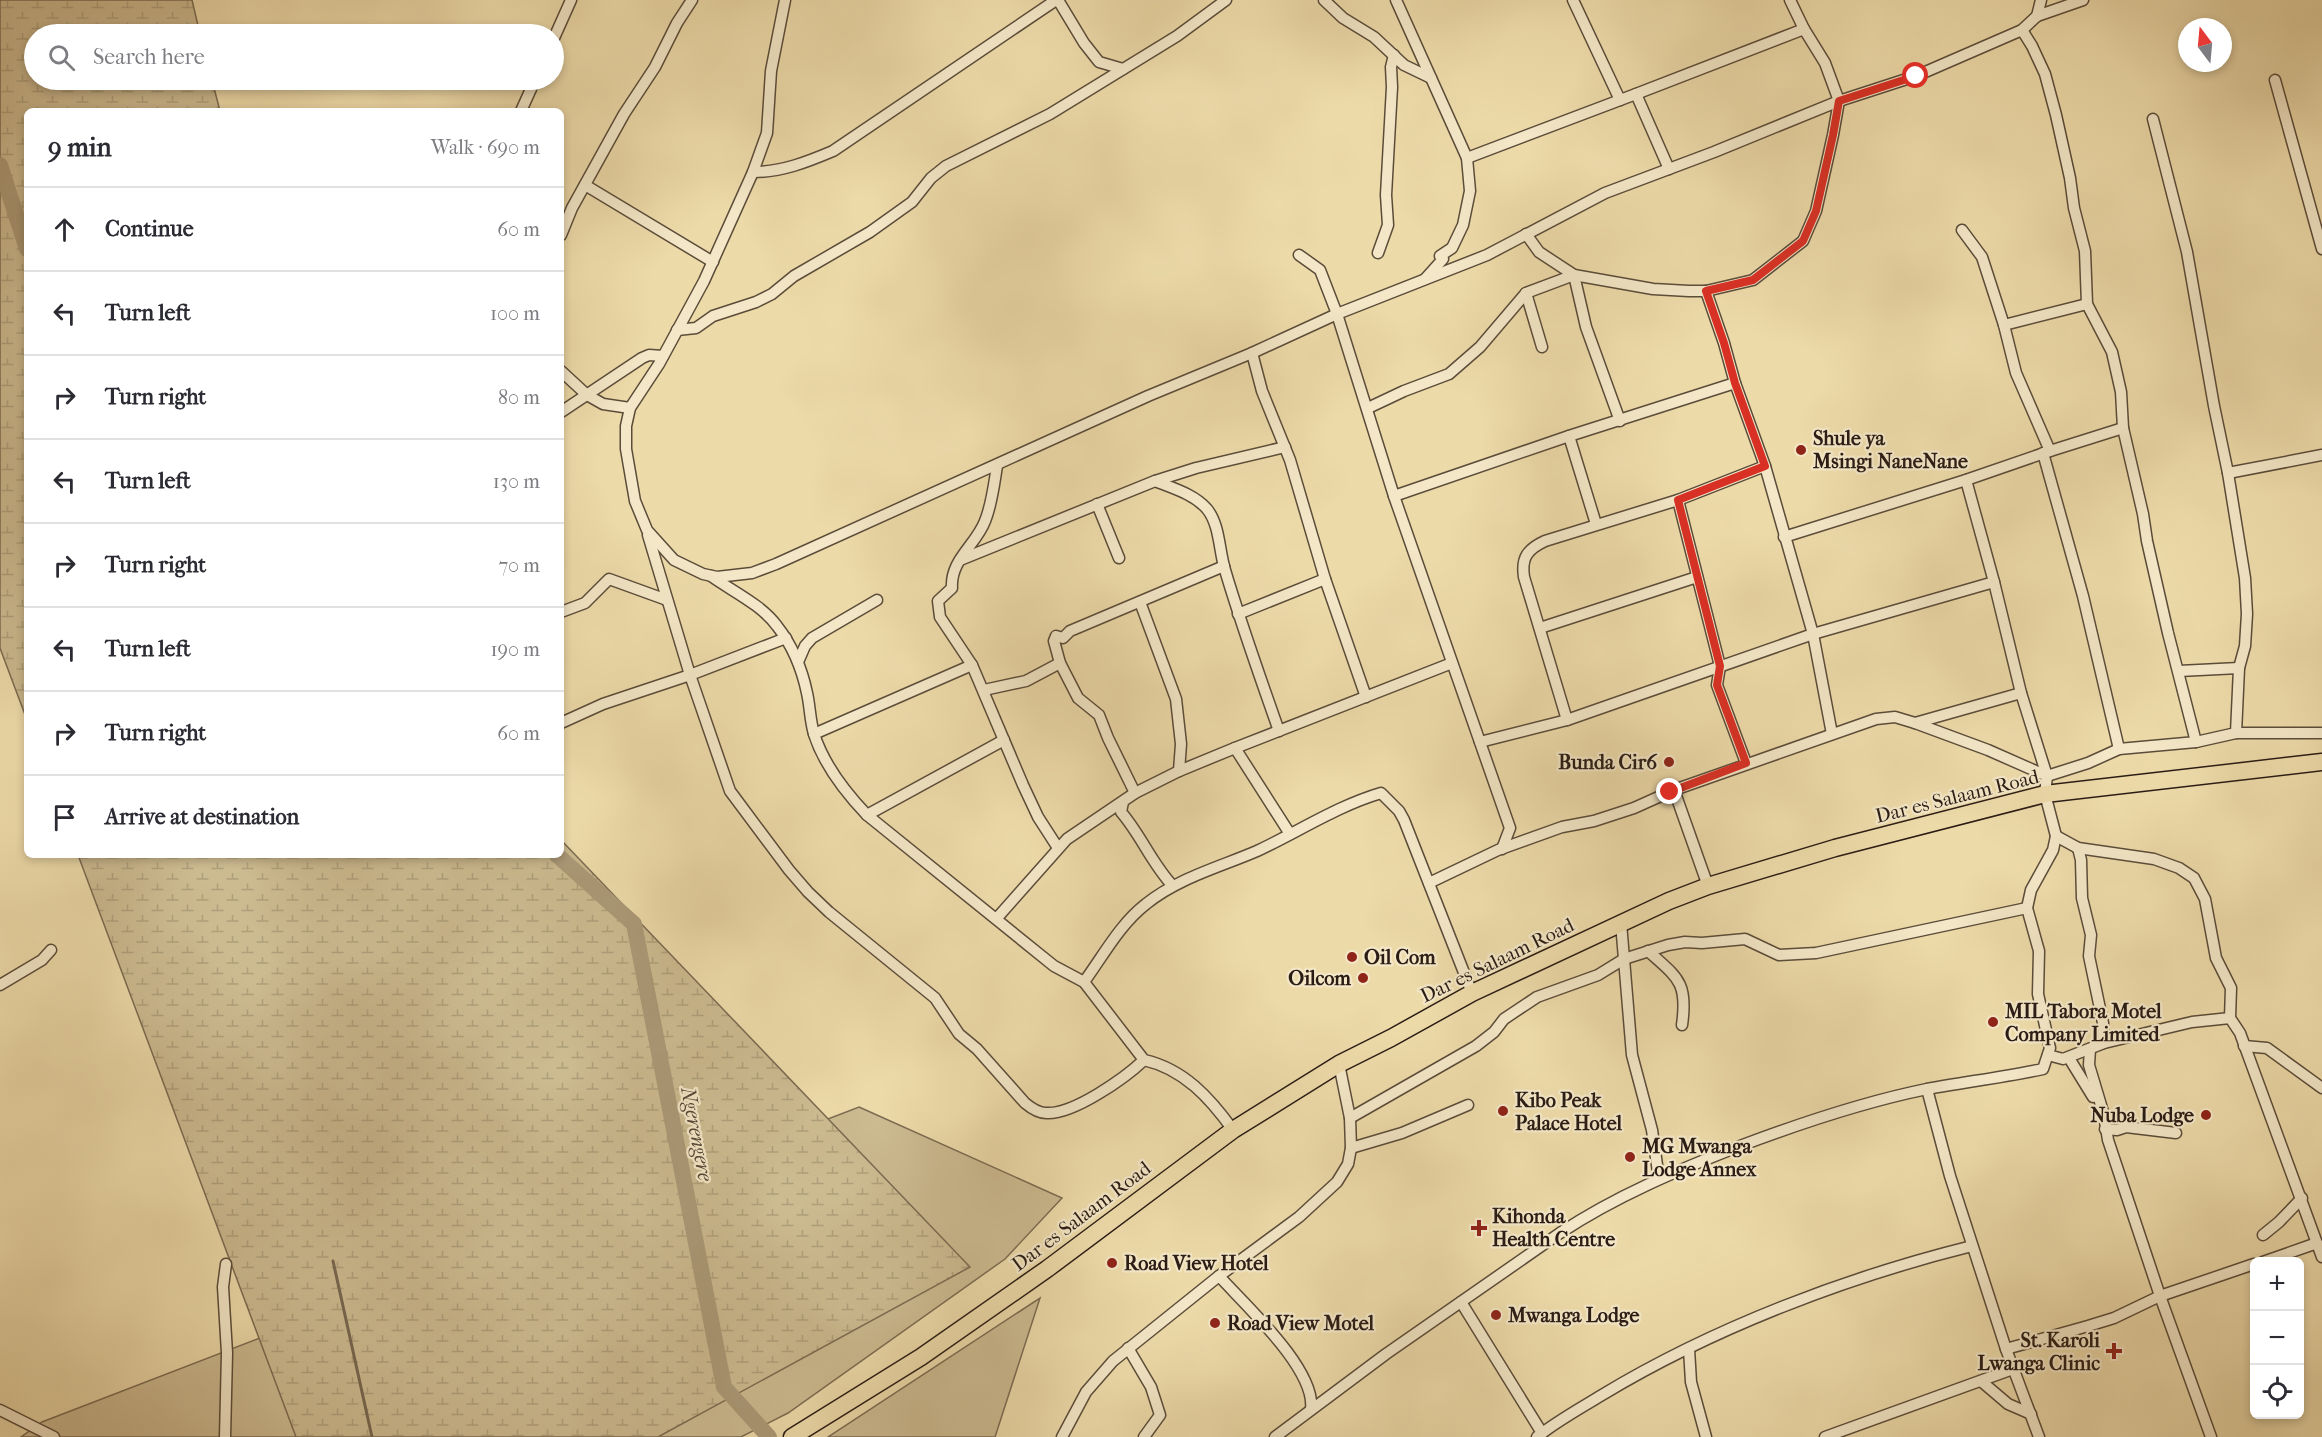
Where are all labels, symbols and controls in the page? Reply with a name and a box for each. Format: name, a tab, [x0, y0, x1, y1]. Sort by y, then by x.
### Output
north arrow	[2178, 18, 2232, 72]
search box	[24, 24, 564, 90]
icon: search	[45, 41, 78, 74]
text: Search here	[93, 44, 205, 70]
route start	[1902, 62, 1928, 88]
text: 9 min	[48, 132, 112, 163]
text: Walk · 690 m	[431, 136, 540, 159]
icon: ahead	[48, 213, 81, 246]
text: Continue	[105, 216, 194, 242]
text: 60 m	[497, 218, 540, 241]
icon: left	[48, 297, 81, 330]
text: Turn left	[105, 300, 191, 326]
text: 100 m	[490, 302, 540, 325]
icon: right	[48, 381, 81, 414]
text: Turn right	[105, 384, 206, 410]
text: 80 m	[498, 386, 540, 409]
place label: Shule ya Msingi NaneNane	[1812, 427, 1968, 473]
marker: Shule ya Msingi NaneNane	[1794, 443, 1808, 457]
icon: left	[48, 465, 81, 498]
text: Turn left	[105, 468, 191, 494]
text: 130 m	[493, 470, 540, 493]
icon: right	[48, 549, 81, 582]
text: Turn right	[105, 552, 206, 578]
text: 70 m	[498, 554, 540, 577]
icon: left	[48, 633, 81, 666]
text: Turn left	[105, 636, 191, 662]
text: 190 m	[490, 638, 540, 661]
icon: right	[48, 717, 81, 750]
text: Turn right	[105, 720, 206, 746]
text: 60 m	[497, 722, 540, 745]
place label: Bunda Cir6	[1558, 751, 1658, 774]
marker: Bunda Cir6	[1662, 755, 1676, 769]
street label: Dar es Salaam Road	[1873, 765, 2042, 828]
route end	[1656, 778, 1682, 804]
icon: arrive	[48, 801, 81, 834]
text: Arrive at destination	[105, 804, 299, 830]
street label: Dar es Salaam Road	[1417, 913, 1579, 1008]
place label: Oil Com	[1364, 946, 1436, 969]
marker: Oil Com	[1345, 950, 1359, 964]
place label: Oilcom	[1288, 967, 1351, 990]
marker: Oilcom	[1356, 971, 1370, 985]
place label: MIL Tabora Motel Company Limited	[2004, 1000, 2162, 1046]
marker: MIL Tabora Motel Company Limited	[1986, 1015, 2000, 1029]
water label: Ngerengere	[676, 1084, 718, 1184]
place label: Kibo Peak Palace Hotel	[1515, 1089, 1622, 1135]
marker: Kibo Peak Palace Hotel	[1496, 1104, 1510, 1118]
place label: Nuba Lodge	[2090, 1104, 2194, 1127]
marker: Nuba Lodge	[2199, 1108, 2213, 1122]
place label: MG Mwanga Lodge Annex	[1641, 1135, 1757, 1181]
marker: MG Mwanga Lodge Annex	[1623, 1150, 1637, 1164]
street label: Dar es Salaam Road	[1007, 1156, 1156, 1276]
place label: Kihonda Health Centre	[1492, 1205, 1615, 1251]
marker: Kihonda Health Centre	[1470, 1219, 1488, 1237]
place label: Road View Hotel	[1124, 1252, 1269, 1275]
marker: Road View Hotel	[1105, 1256, 1119, 1270]
map controls	[2250, 1257, 2304, 1419]
button: +	[2250, 1257, 2304, 1311]
place label: Mwanga Lodge	[1507, 1304, 1640, 1327]
marker: Mwanga Lodge	[1489, 1308, 1503, 1322]
button: −	[2250, 1311, 2304, 1365]
place label: Road View Motel	[1227, 1312, 1374, 1335]
marker: Road View Motel	[1208, 1316, 1222, 1330]
place label: St. Karoli Lwanga Clinic	[1978, 1329, 2101, 1375]
marker: St. Karoli Lwanga Clinic	[2105, 1342, 2123, 1360]
button: locate	[2250, 1365, 2304, 1419]

